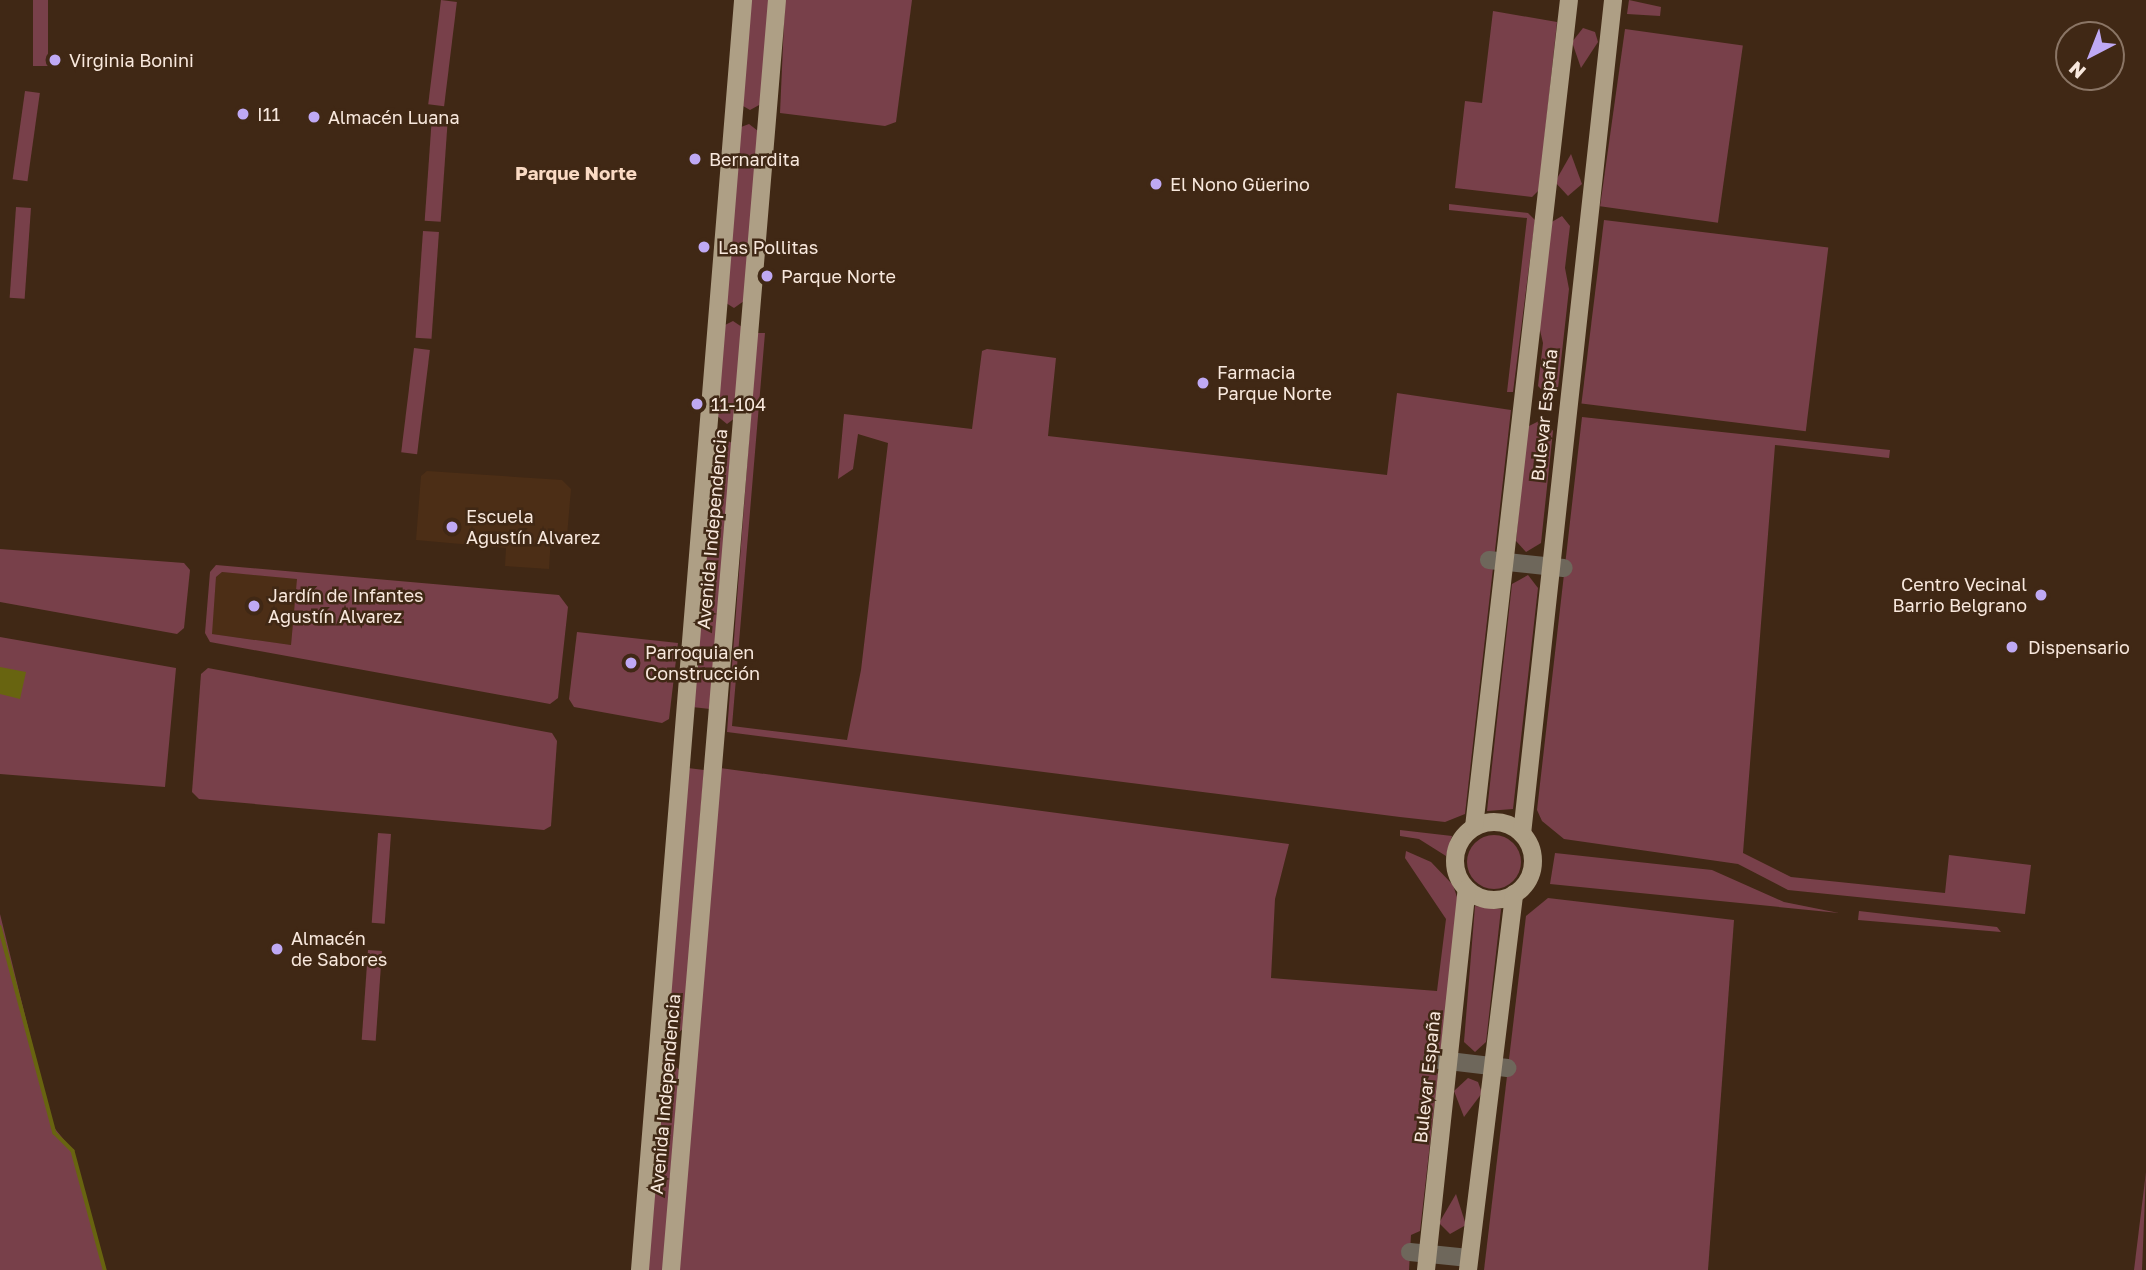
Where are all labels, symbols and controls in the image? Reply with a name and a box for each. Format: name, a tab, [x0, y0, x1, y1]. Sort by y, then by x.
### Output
north arrow	[2055, 21, 2125, 91]
place label: Virginia Bonini	[69, 49, 194, 71]
marker: Virginia Bonini	[47, 52, 63, 68]
text: N	[2064, 57, 2090, 84]
place label: I11	[257, 103, 280, 125]
marker: I11	[235, 106, 251, 122]
place label: Almacén Luana	[328, 106, 460, 128]
marker: Almacén Luana	[306, 109, 322, 125]
place label: Bernardita	[709, 148, 800, 170]
marker: Bernardita	[687, 151, 703, 167]
district label: Parque Norte	[515, 162, 637, 184]
place label: El Nono Güerino	[1170, 173, 1310, 195]
marker: El Nono Güerino	[1148, 176, 1164, 192]
place label: Las Pollitas	[718, 236, 818, 258]
marker: Las Pollitas	[696, 239, 712, 255]
place label: Parque Norte	[781, 265, 896, 287]
marker: Parque Norte	[759, 268, 775, 284]
street label: Bulevar España	[1526, 348, 1562, 482]
place label: Farmacia Parque Norte	[1217, 362, 1332, 404]
marker: Farmacia Parque Norte	[1195, 375, 1211, 391]
place label: 11-104	[711, 393, 766, 415]
marker: 11-104	[689, 396, 705, 412]
street label: Avenida Independencia	[692, 428, 732, 630]
place label: Escuela Agustín Alvarez	[466, 506, 600, 548]
marker: Escuela Agustín Alvarez	[444, 519, 460, 535]
place label: Centro Vecinal Barrio Belgrano	[1893, 574, 2027, 616]
place label: Jardín de Infantes Agustín Alvarez	[268, 585, 424, 628]
marker: Centro Vecinal Barrio Belgrano	[2033, 587, 2049, 603]
marker: Jardín de Infantes Agustín Alvarez	[246, 598, 262, 614]
place label: Dispensario	[2028, 636, 2130, 658]
marker: Dispensario	[2002, 637, 2022, 657]
place label: Parroquia en Construcción	[645, 642, 760, 684]
marker: Parroquia en Construcción	[623, 655, 639, 671]
place label: Almacén de Sabores	[291, 928, 387, 970]
marker: Almacén de Sabores	[269, 941, 285, 957]
street label: Avenida Independencia	[645, 993, 685, 1195]
street label: Bulevar España	[1409, 1010, 1445, 1144]

